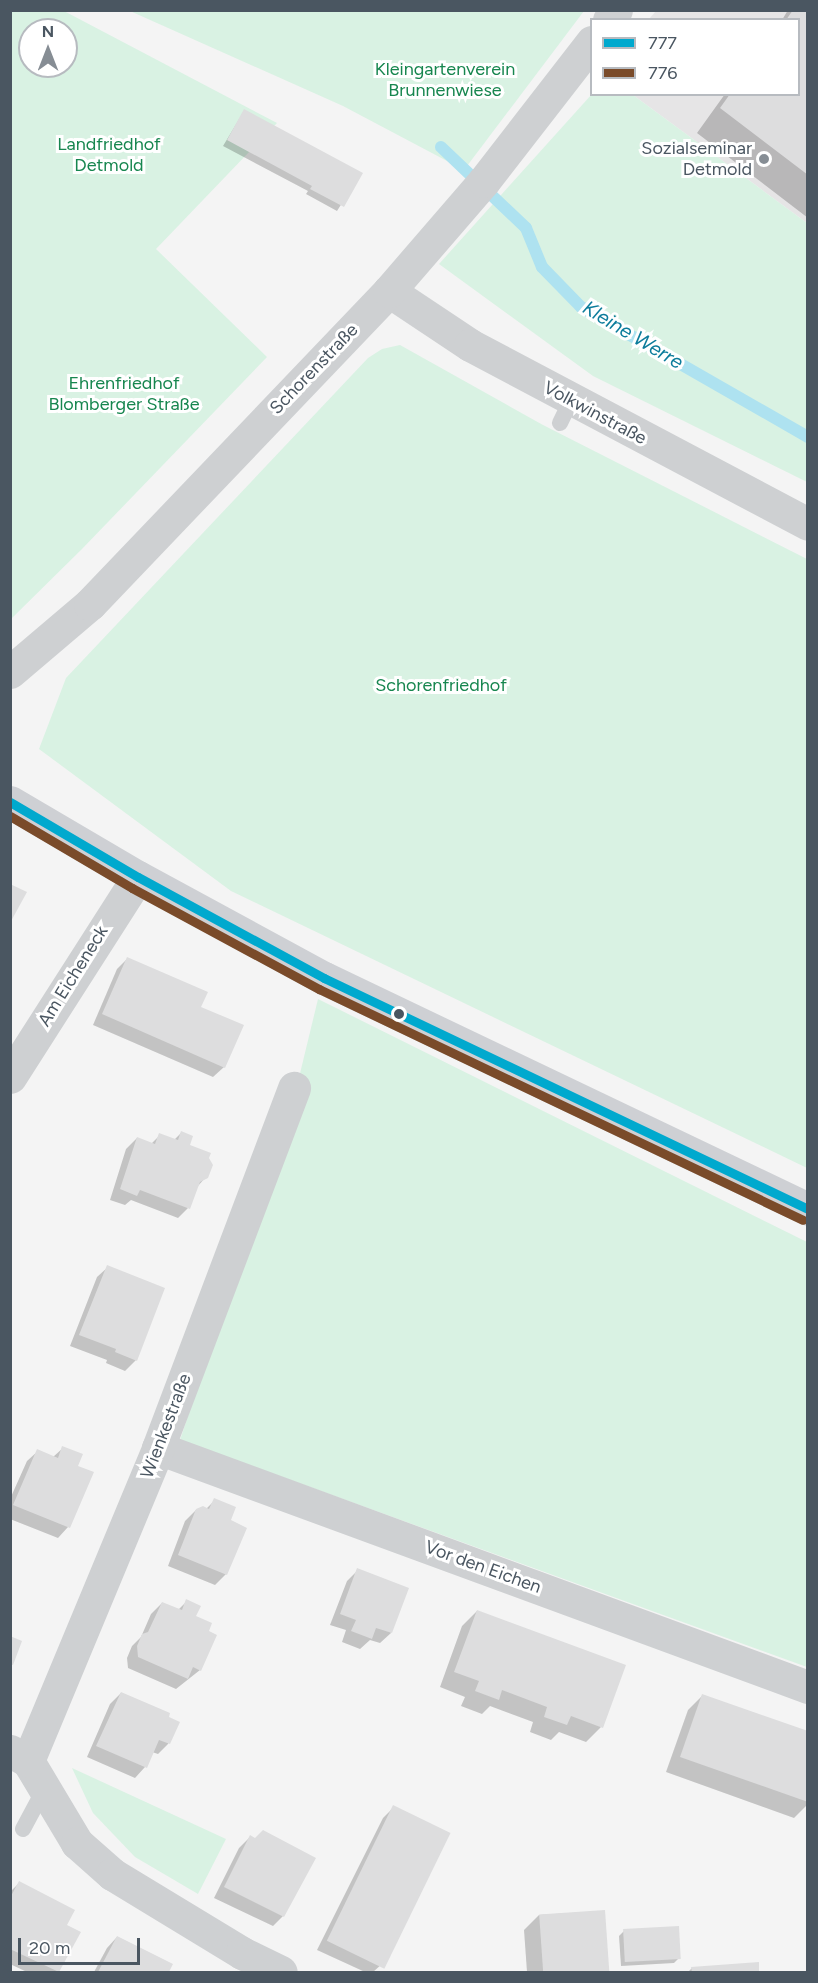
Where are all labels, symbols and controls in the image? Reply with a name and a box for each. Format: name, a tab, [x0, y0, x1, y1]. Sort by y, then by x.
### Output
north arrow	[18, 18, 78, 78]
legend	[590, 18, 800, 96]
text: N	[42, 22, 54, 41]
text: 777	[648, 32, 677, 54]
park label: Kleingartenverein Brunnenwiese	[375, 59, 515, 101]
text: 776	[648, 62, 678, 84]
park label: Landfriedhof Detmold	[57, 134, 161, 176]
place label: Sozialseminar Detmold	[641, 138, 752, 180]
marker: Sozialseminar Detmold	[757, 152, 771, 166]
water label: Kleine Werre	[578, 296, 688, 374]
street label: Schorenstraße	[265, 319, 363, 419]
park label: Ehrenfriedhof Blomberger Straße	[48, 373, 200, 416]
street label: Volkwinstraße	[540, 377, 650, 449]
park label: Schorenfriedhof	[375, 674, 507, 696]
street label: Am Eicheneck	[33, 922, 113, 1030]
unlabelled marker	[393, 1008, 405, 1020]
street label: Wienkestraße	[136, 1371, 196, 1481]
street label: Vor den Eichen	[422, 1536, 544, 1598]
scale bar	[21, 1926, 142, 1964]
text: 20 m	[29, 1937, 70, 1959]

